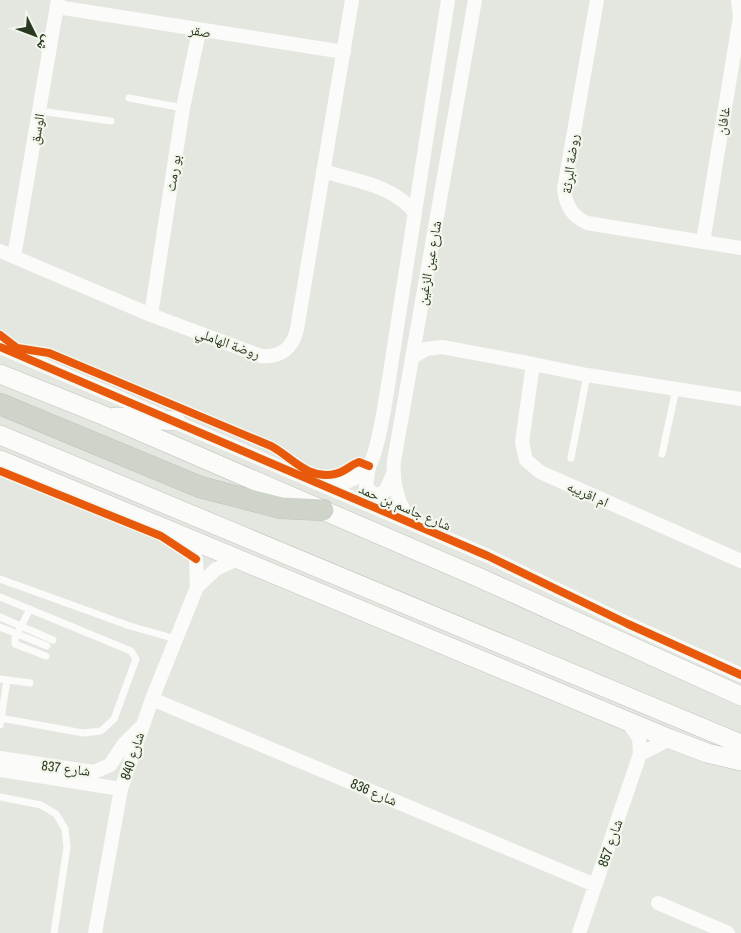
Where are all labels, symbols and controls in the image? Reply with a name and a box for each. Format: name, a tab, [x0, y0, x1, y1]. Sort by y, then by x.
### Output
north arrow	[10, 10, 60, 60]
street label: صقر	[187, 20, 212, 42]
text: ش	[33, 32, 56, 55]
street label: غافان	[712, 106, 734, 136]
street label: الوسق	[25, 112, 50, 146]
street label: روضة البرثة	[557, 133, 583, 195]
street label: بو رمث	[161, 153, 185, 193]
street label: شارع عين الزغين	[413, 219, 446, 307]
street label: روضة الهاملي	[193, 323, 263, 365]
street label: ام اقريبه	[564, 477, 612, 512]
street label: شارع جاسم بن حمد	[356, 479, 454, 535]
street label: شارع 840	[116, 730, 149, 782]
street label: شارع 837	[40, 756, 91, 781]
street label: شارع 836	[348, 774, 400, 811]
street label: شارع 857	[594, 817, 627, 869]

